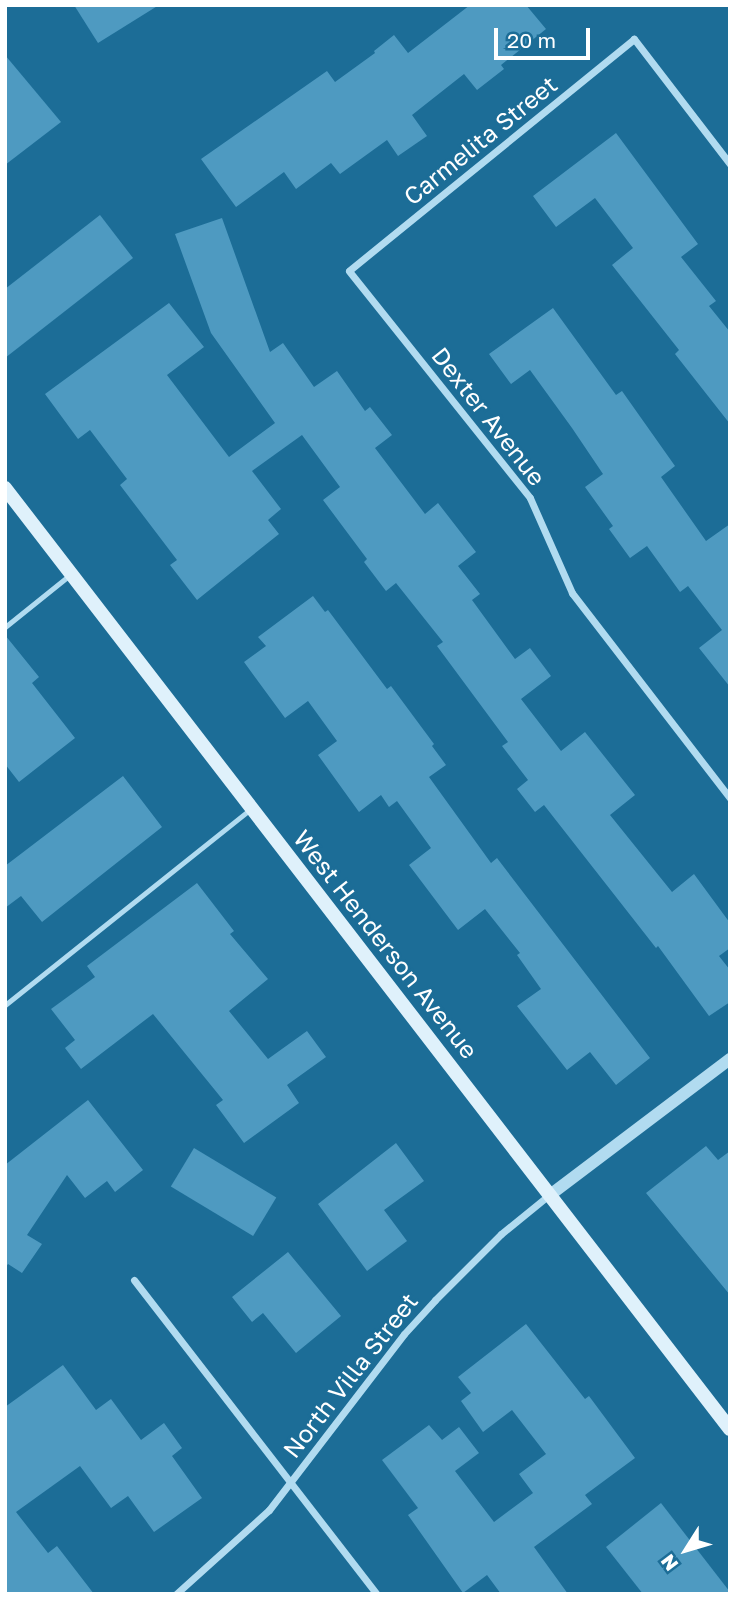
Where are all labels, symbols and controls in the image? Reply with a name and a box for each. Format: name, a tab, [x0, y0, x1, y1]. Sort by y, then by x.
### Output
scale bar	[497, 14, 593, 58]
text: 20 m	[507, 27, 556, 53]
street label: Carmelita Street	[398, 69, 562, 211]
street label: Dexter Avenue	[426, 341, 552, 491]
street label: West Henderson Avenue	[288, 824, 484, 1064]
street label: North Villa Street	[277, 1287, 423, 1463]
north arrow	[651, 1515, 721, 1585]
text: N	[655, 1550, 682, 1576]

